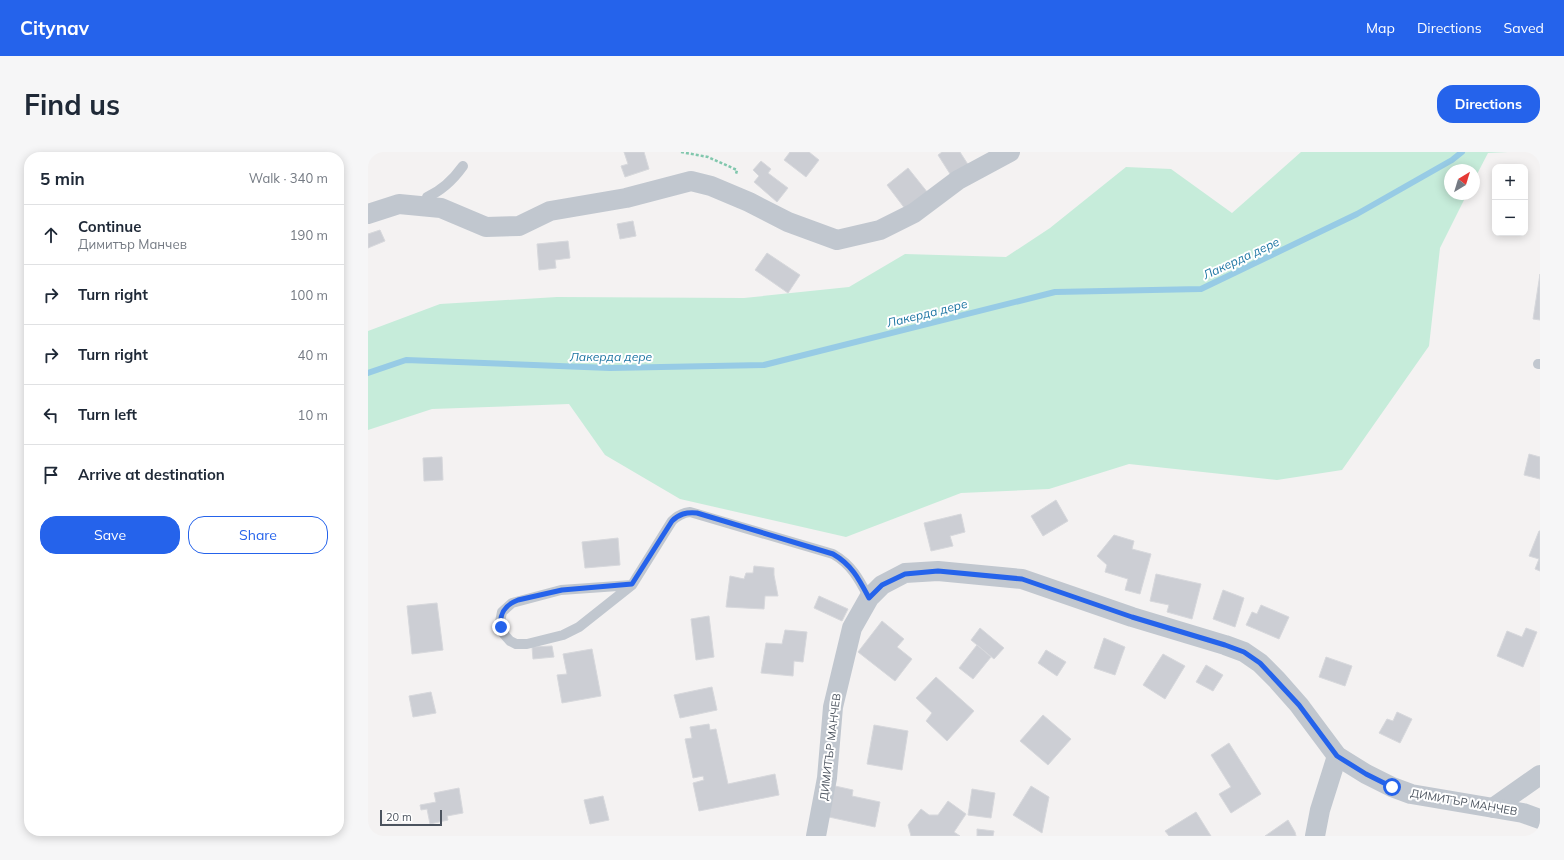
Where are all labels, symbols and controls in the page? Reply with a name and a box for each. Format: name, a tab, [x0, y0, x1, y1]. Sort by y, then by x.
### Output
text: Citynav	[20, 16, 89, 40]
text: Map	[1366, 19, 1395, 37]
text: Directions	[1417, 19, 1482, 37]
text: Saved	[1504, 19, 1544, 37]
button: Directions	[1437, 85, 1540, 123]
text: Find us	[24, 87, 120, 122]
north arrow	[1444, 164, 1480, 200]
map controls	[1492, 164, 1528, 236]
button: +	[1492, 164, 1528, 200]
text: 5 min	[40, 168, 85, 189]
text: Walk · 340 m	[249, 170, 328, 186]
button: −	[1492, 200, 1528, 236]
text: Continue	[78, 217, 141, 236]
icon: ahead	[40, 224, 62, 246]
text: 190 m	[290, 227, 328, 243]
water label: Лакерда дере	[1200, 234, 1282, 283]
text: Димитър Манчев	[78, 236, 187, 252]
icon: right	[40, 284, 62, 306]
text: Turn right	[78, 285, 148, 304]
text: 100 m	[290, 287, 328, 303]
water label: Лакерда дере	[884, 296, 969, 331]
icon: right	[40, 344, 62, 366]
text: Turn right	[78, 345, 148, 364]
text: 40 m	[298, 347, 328, 363]
water label: Лакерда дере	[569, 349, 653, 364]
icon: left	[40, 404, 62, 426]
text: Turn left	[78, 405, 137, 424]
text: 10 m	[298, 407, 328, 423]
icon: arrive	[40, 464, 62, 486]
text: Arrive at destination	[78, 465, 225, 484]
button: Save	[40, 516, 180, 554]
button: Share	[188, 516, 328, 554]
route end	[492, 618, 510, 636]
street label: ДИМИТЪР МАНЧЕВ	[816, 693, 844, 801]
route start	[1383, 778, 1401, 796]
street label: ДИМИТЪР МАНЧЕВ	[1410, 786, 1518, 818]
scale bar	[380, 808, 442, 827]
text: 20 m	[386, 810, 412, 824]

